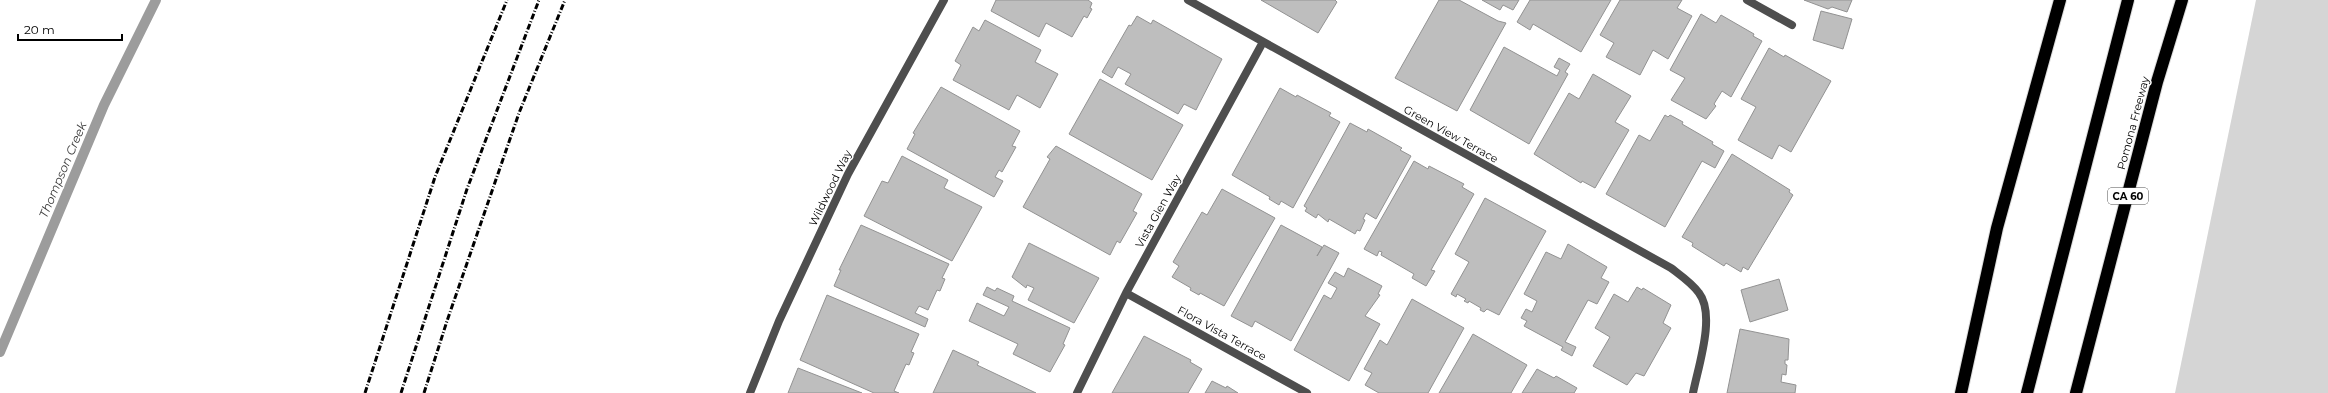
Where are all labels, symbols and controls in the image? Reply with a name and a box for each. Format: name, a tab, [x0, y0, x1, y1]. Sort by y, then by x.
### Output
scale bar	[18, 16, 122, 42]
text: 20 m	[24, 22, 55, 37]
street label: Pomona Freeway	[2114, 75, 2152, 171]
street label: Green View Terrace	[1401, 102, 1501, 166]
water label: Thompson Creek	[36, 119, 90, 220]
street label: Wildwood Way	[806, 148, 854, 228]
street label: Vista Glen Way	[1132, 172, 1184, 250]
road number: CA 60	[2108, 188, 2148, 204]
street label: Flora Vista Terrace	[1175, 303, 1269, 363]

